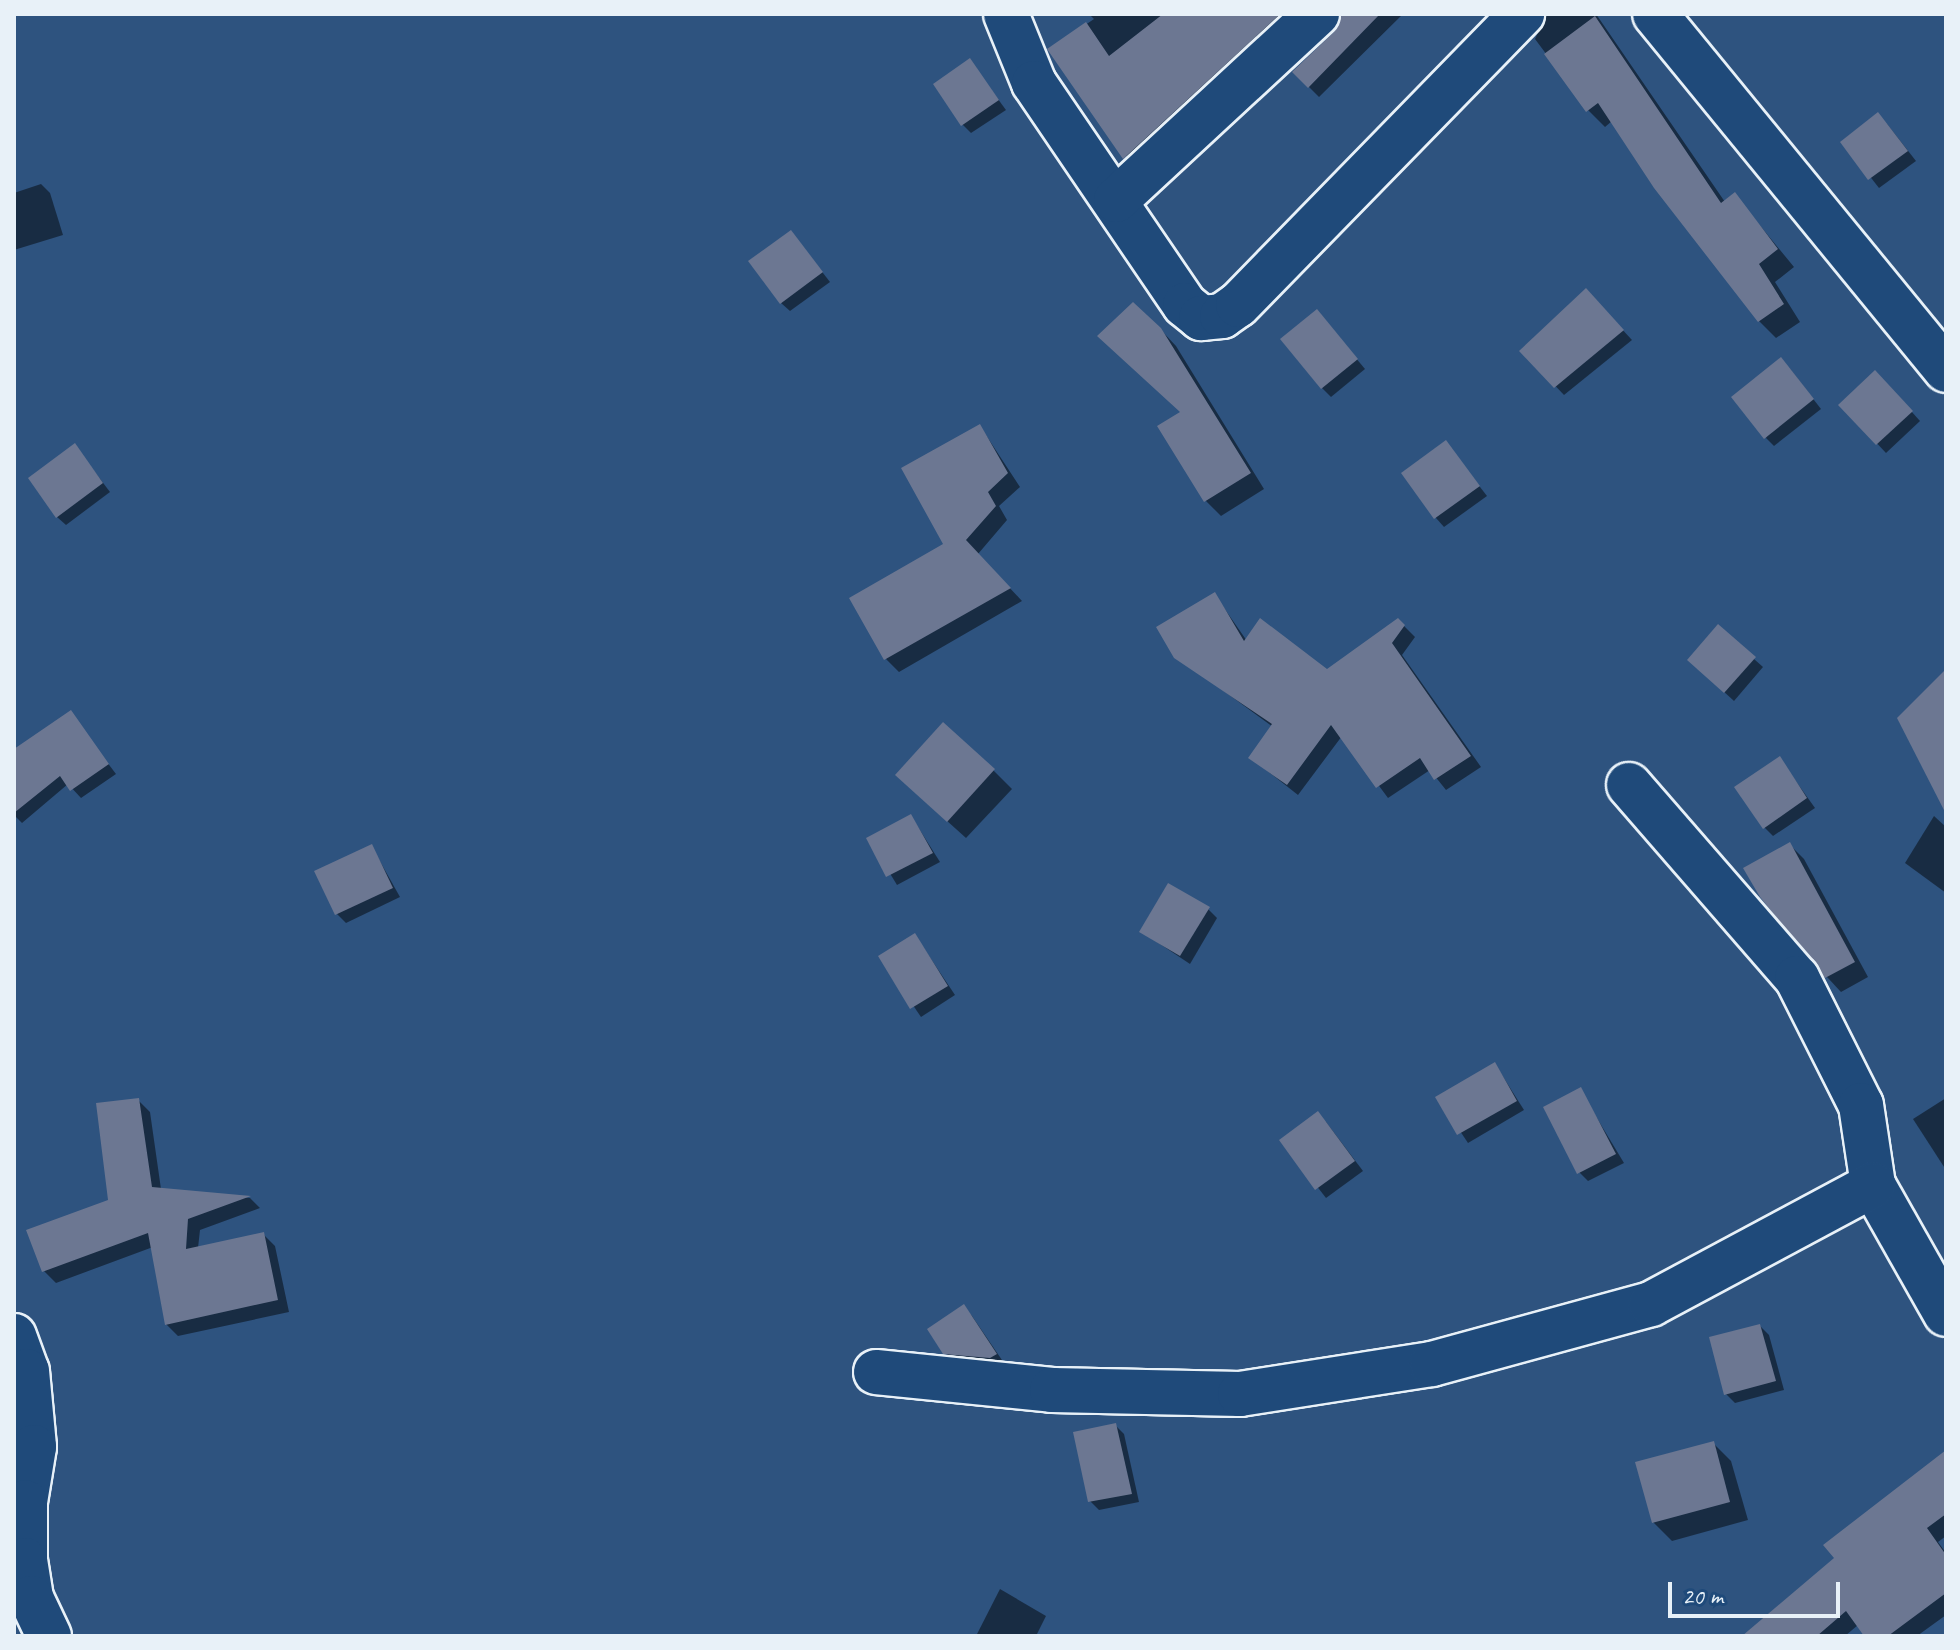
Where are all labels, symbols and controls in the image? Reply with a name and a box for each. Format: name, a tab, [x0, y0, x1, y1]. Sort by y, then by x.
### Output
scale bar	[1672, 1566, 1844, 1616]
text: 20 m	[1682, 1581, 1723, 1611]

